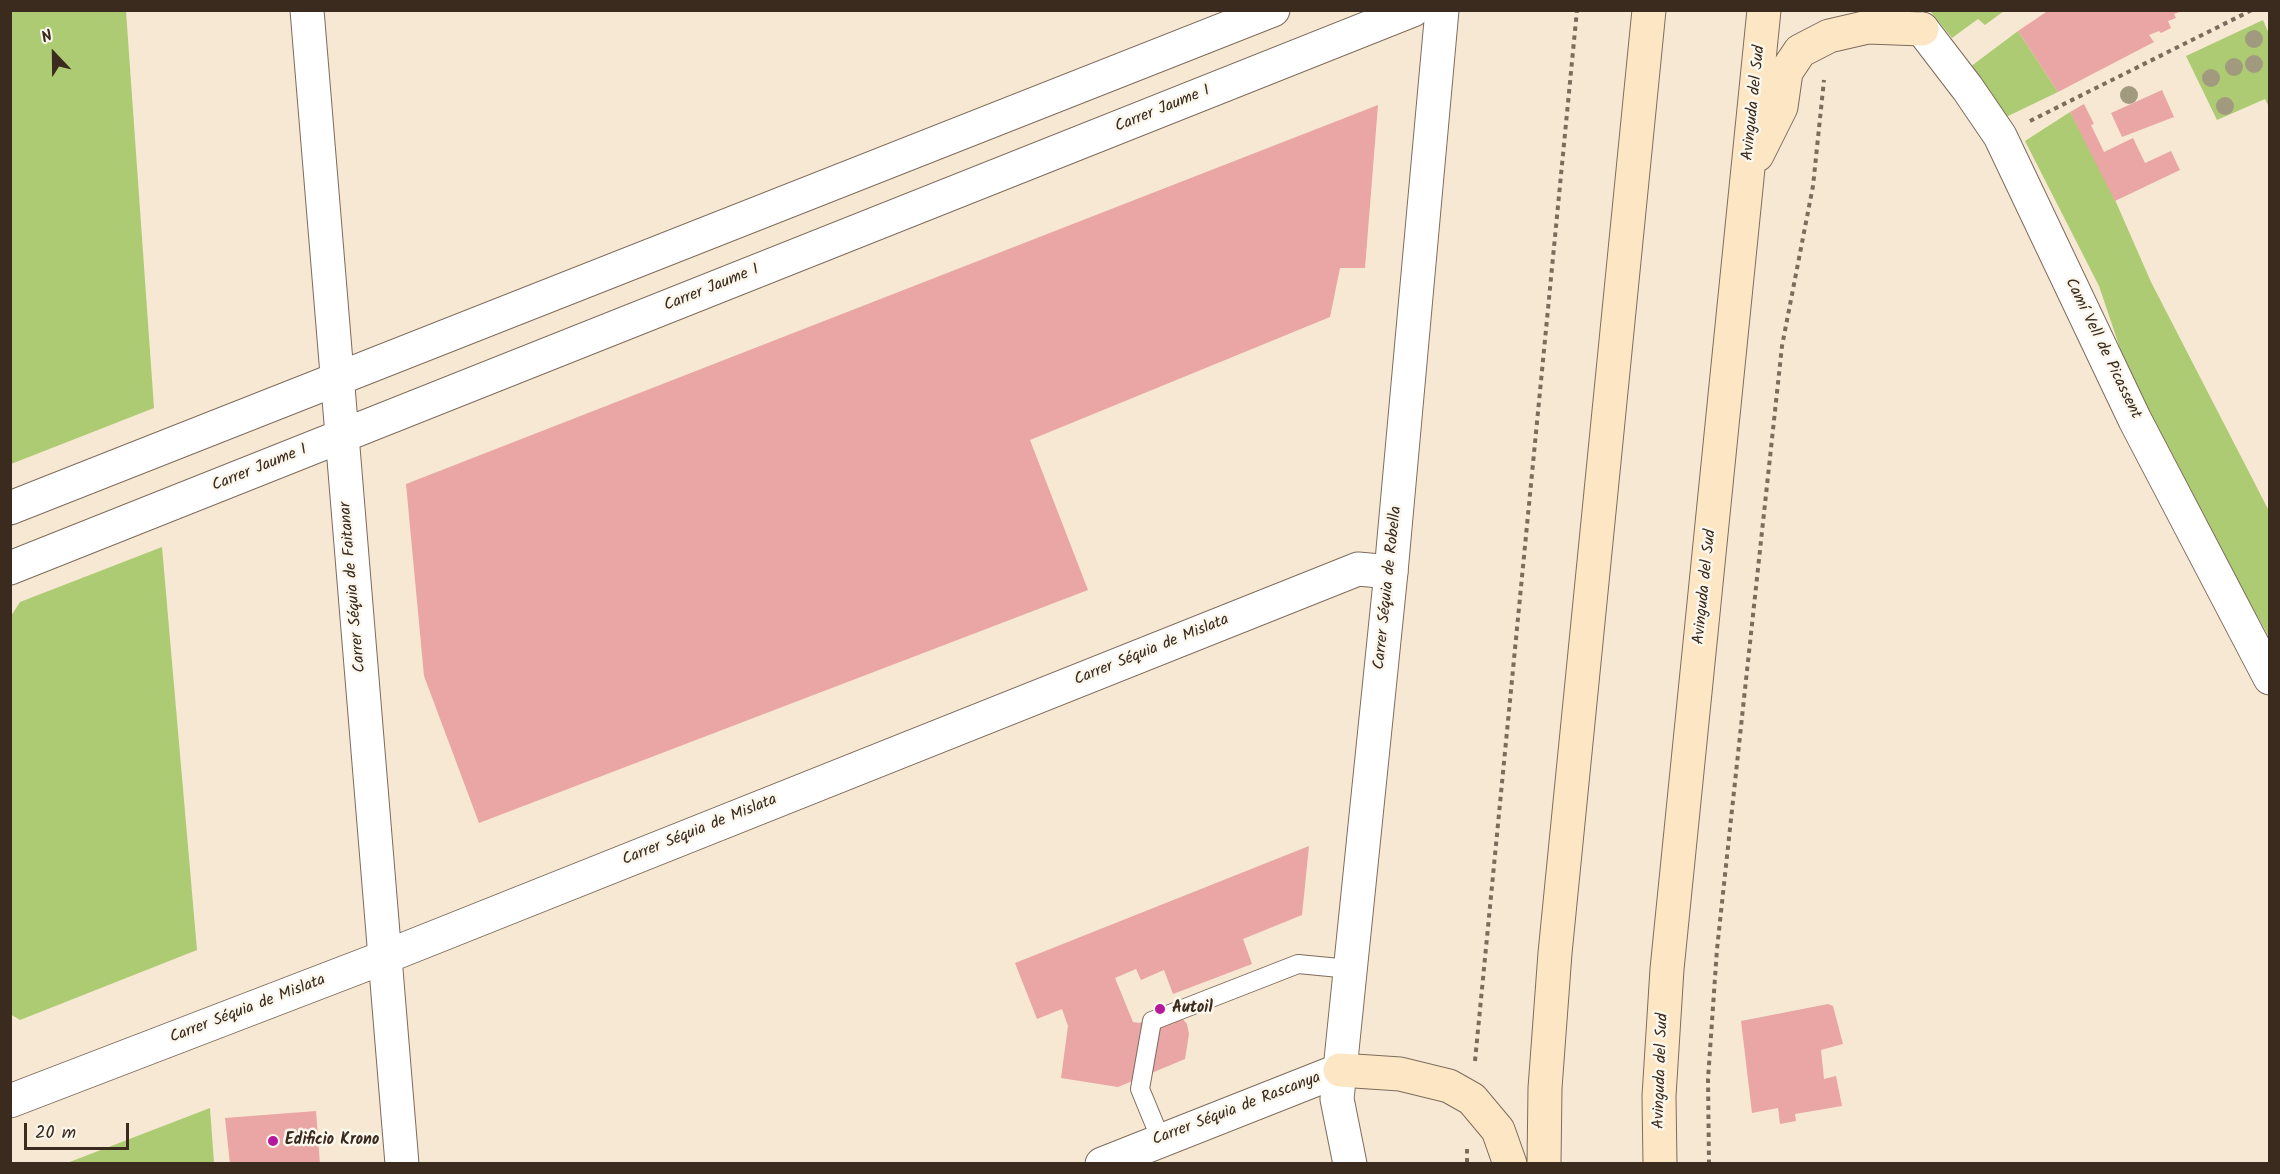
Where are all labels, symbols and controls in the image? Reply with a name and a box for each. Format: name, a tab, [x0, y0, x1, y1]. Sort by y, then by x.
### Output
text: N	[38, 23, 56, 50]
north arrow	[24, 24, 84, 84]
street label: Avinguda del Sud	[1739, 44, 1771, 162]
street label: Carrer Jaume I	[1113, 82, 1213, 138]
street label: Carrer Jaume I	[662, 261, 762, 317]
street label: Camí Vell de Picassent	[2060, 275, 2144, 423]
street label: Carrer Jaume I	[210, 441, 310, 497]
street label: Carrer Séquia de Faitanar	[337, 501, 371, 673]
street label: Carrer Séquia de Robella	[1371, 505, 1407, 671]
street label: Avinguda del Sud	[1690, 528, 1722, 646]
street label: Carrer Séquia de Mislata	[1072, 611, 1232, 691]
street label: Carrer Séquia de Mislata	[620, 791, 780, 871]
street label: Carrer Séquia de Mislata	[168, 971, 328, 1049]
place label: Autoil	[1172, 999, 1213, 1019]
marker: Autoil	[1153, 1002, 1167, 1016]
street label: Avinguda del Sud	[1650, 1013, 1674, 1129]
street label: Carrer Séquia de Rascanya	[1150, 1069, 1324, 1151]
scale bar	[27, 1111, 132, 1149]
text: 20 m	[35, 1119, 76, 1148]
place label: Edificio Krono	[285, 1131, 379, 1151]
marker: Edificio Krono	[266, 1134, 280, 1148]

